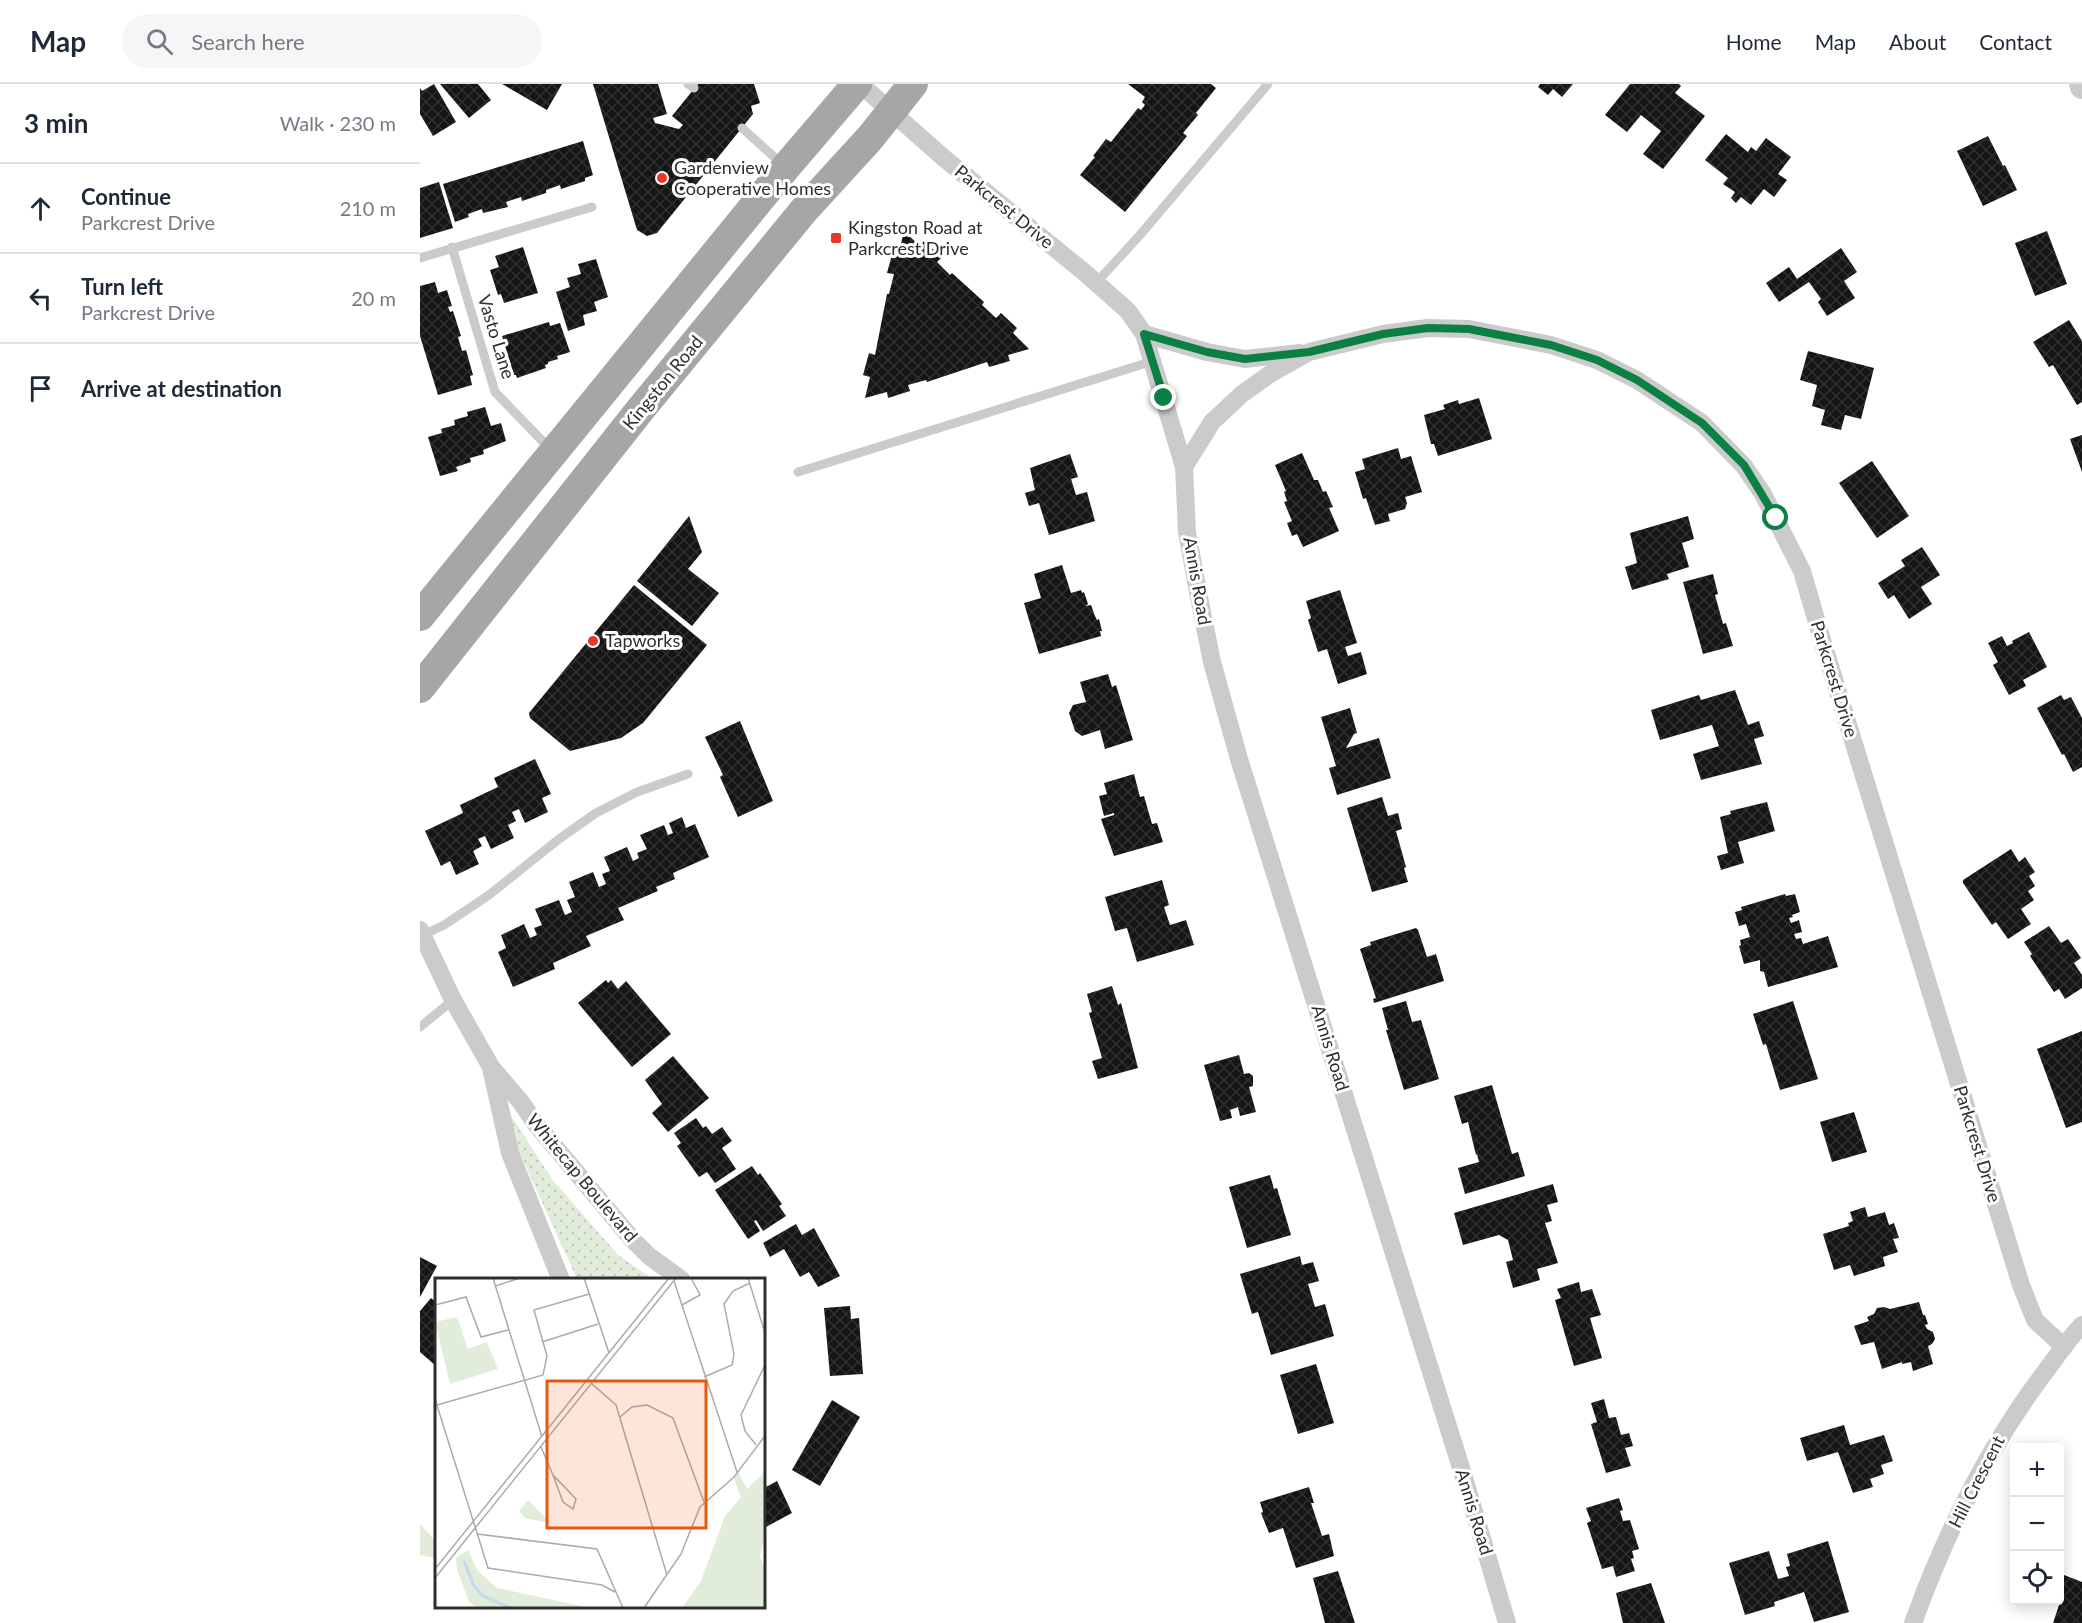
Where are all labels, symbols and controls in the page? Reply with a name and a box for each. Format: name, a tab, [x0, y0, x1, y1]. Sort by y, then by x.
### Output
search box	[122, 14, 542, 68]
text: Map	[30, 24, 86, 58]
icon: search	[143, 25, 176, 58]
text: Search here	[191, 28, 305, 55]
text: Home	[1726, 29, 1782, 54]
text: Map	[1815, 29, 1856, 54]
text: About	[1889, 29, 1946, 54]
text: Contact	[1979, 29, 2052, 54]
text: 3 min	[24, 107, 88, 139]
text: Walk · 230 m	[280, 111, 396, 135]
place label: Gardenview Cooperative Homes	[674, 156, 831, 199]
street label: Parkcrest Drive	[951, 160, 1058, 253]
marker: Gardenview Cooperative Homes	[655, 171, 669, 185]
text: Continue	[81, 183, 171, 210]
icon: ahead	[24, 192, 57, 225]
text: 210 m	[340, 196, 396, 220]
text: Parkcrest Drive	[81, 210, 215, 234]
place label: Kingston Road at Parkcrest Drive	[848, 216, 983, 259]
marker: Kingston Road at Parkcrest Drive	[829, 231, 843, 245]
text: Turn left	[81, 273, 163, 300]
icon: left	[24, 282, 57, 315]
text: 20 m	[351, 286, 396, 310]
street label: Vasto Lane	[474, 292, 520, 381]
text: Parkcrest Drive	[81, 300, 215, 324]
street label: Kingston Road	[618, 331, 707, 434]
icon: arrive	[24, 372, 57, 405]
text: Arrive at destination	[81, 375, 282, 402]
route end	[1150, 384, 1176, 410]
route start	[1762, 504, 1788, 530]
street label: Annis Road	[1179, 535, 1217, 627]
street label: Parkcrest Drive	[1807, 618, 1863, 740]
place label: Tapworks	[605, 629, 680, 651]
marker: Tapworks	[586, 634, 600, 648]
street label: Annis Road	[1307, 1002, 1354, 1093]
street label: Parkcrest Drive	[1950, 1083, 2006, 1205]
street label: Whitecap Boulevard	[523, 1109, 643, 1246]
inset map	[435, 1278, 765, 1608]
street label: Hill Crescent	[1943, 1431, 2009, 1531]
map controls	[2010, 1443, 2064, 1605]
button: +	[2010, 1443, 2064, 1497]
street label: Annis Road	[1451, 1466, 1498, 1557]
button: −	[2010, 1497, 2064, 1551]
button: locate	[2010, 1551, 2064, 1605]

